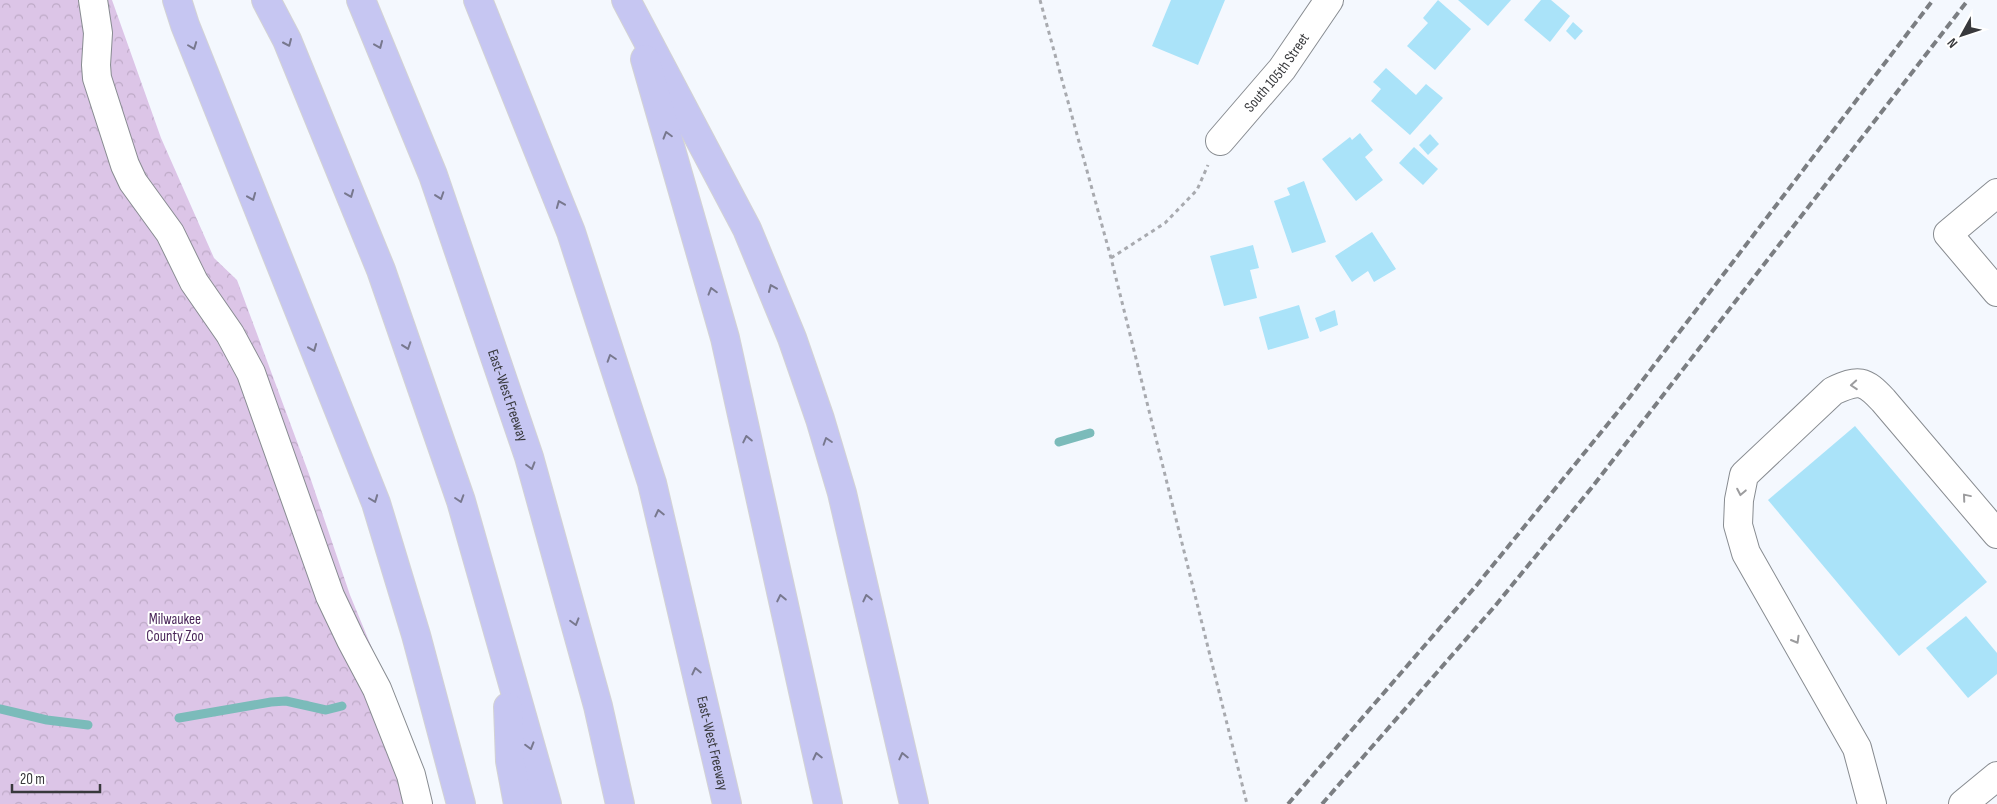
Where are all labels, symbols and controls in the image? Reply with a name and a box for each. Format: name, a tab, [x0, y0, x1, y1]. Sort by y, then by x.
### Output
north arrow	[1937, 10, 1987, 60]
street label: South 105th Street	[1240, 29, 1314, 116]
text: N	[1944, 35, 1961, 51]
one-way arrow	[281, 38, 291, 47]
one-way arrow	[373, 40, 384, 49]
one-way arrow	[187, 41, 197, 50]
one-way arrow	[663, 131, 673, 140]
one-way arrow	[343, 189, 354, 198]
one-way arrow	[434, 191, 444, 199]
one-way arrow	[247, 193, 257, 201]
one-way arrow	[555, 200, 566, 209]
one-way arrow	[768, 284, 778, 293]
one-way arrow	[707, 288, 717, 296]
one-way arrow	[401, 341, 411, 349]
one-way arrow	[307, 343, 318, 352]
street label: East-West Freeway	[483, 347, 532, 444]
one-way arrow	[607, 354, 617, 363]
one-way arrow	[1850, 379, 1858, 390]
one-way arrow	[742, 435, 753, 444]
one-way arrow	[823, 437, 833, 445]
one-way arrow	[526, 461, 536, 469]
one-way arrow	[1736, 488, 1747, 497]
one-way arrow	[368, 494, 378, 503]
one-way arrow	[1963, 494, 1971, 503]
one-way arrow	[454, 495, 464, 503]
one-way arrow	[654, 509, 665, 518]
one-way arrow	[776, 593, 787, 602]
one-way arrow	[863, 593, 873, 602]
park label: Milwaukee County Zoo	[146, 610, 204, 646]
one-way arrow	[569, 618, 579, 626]
one-way arrow	[1789, 635, 1799, 644]
one-way arrow	[691, 667, 702, 676]
street label: East-West Freeway	[692, 694, 733, 793]
one-way arrow	[524, 741, 534, 750]
one-way arrow	[812, 752, 823, 761]
one-way arrow	[898, 752, 909, 761]
scale bar	[12, 762, 100, 794]
text: 20 m	[20, 770, 45, 789]

